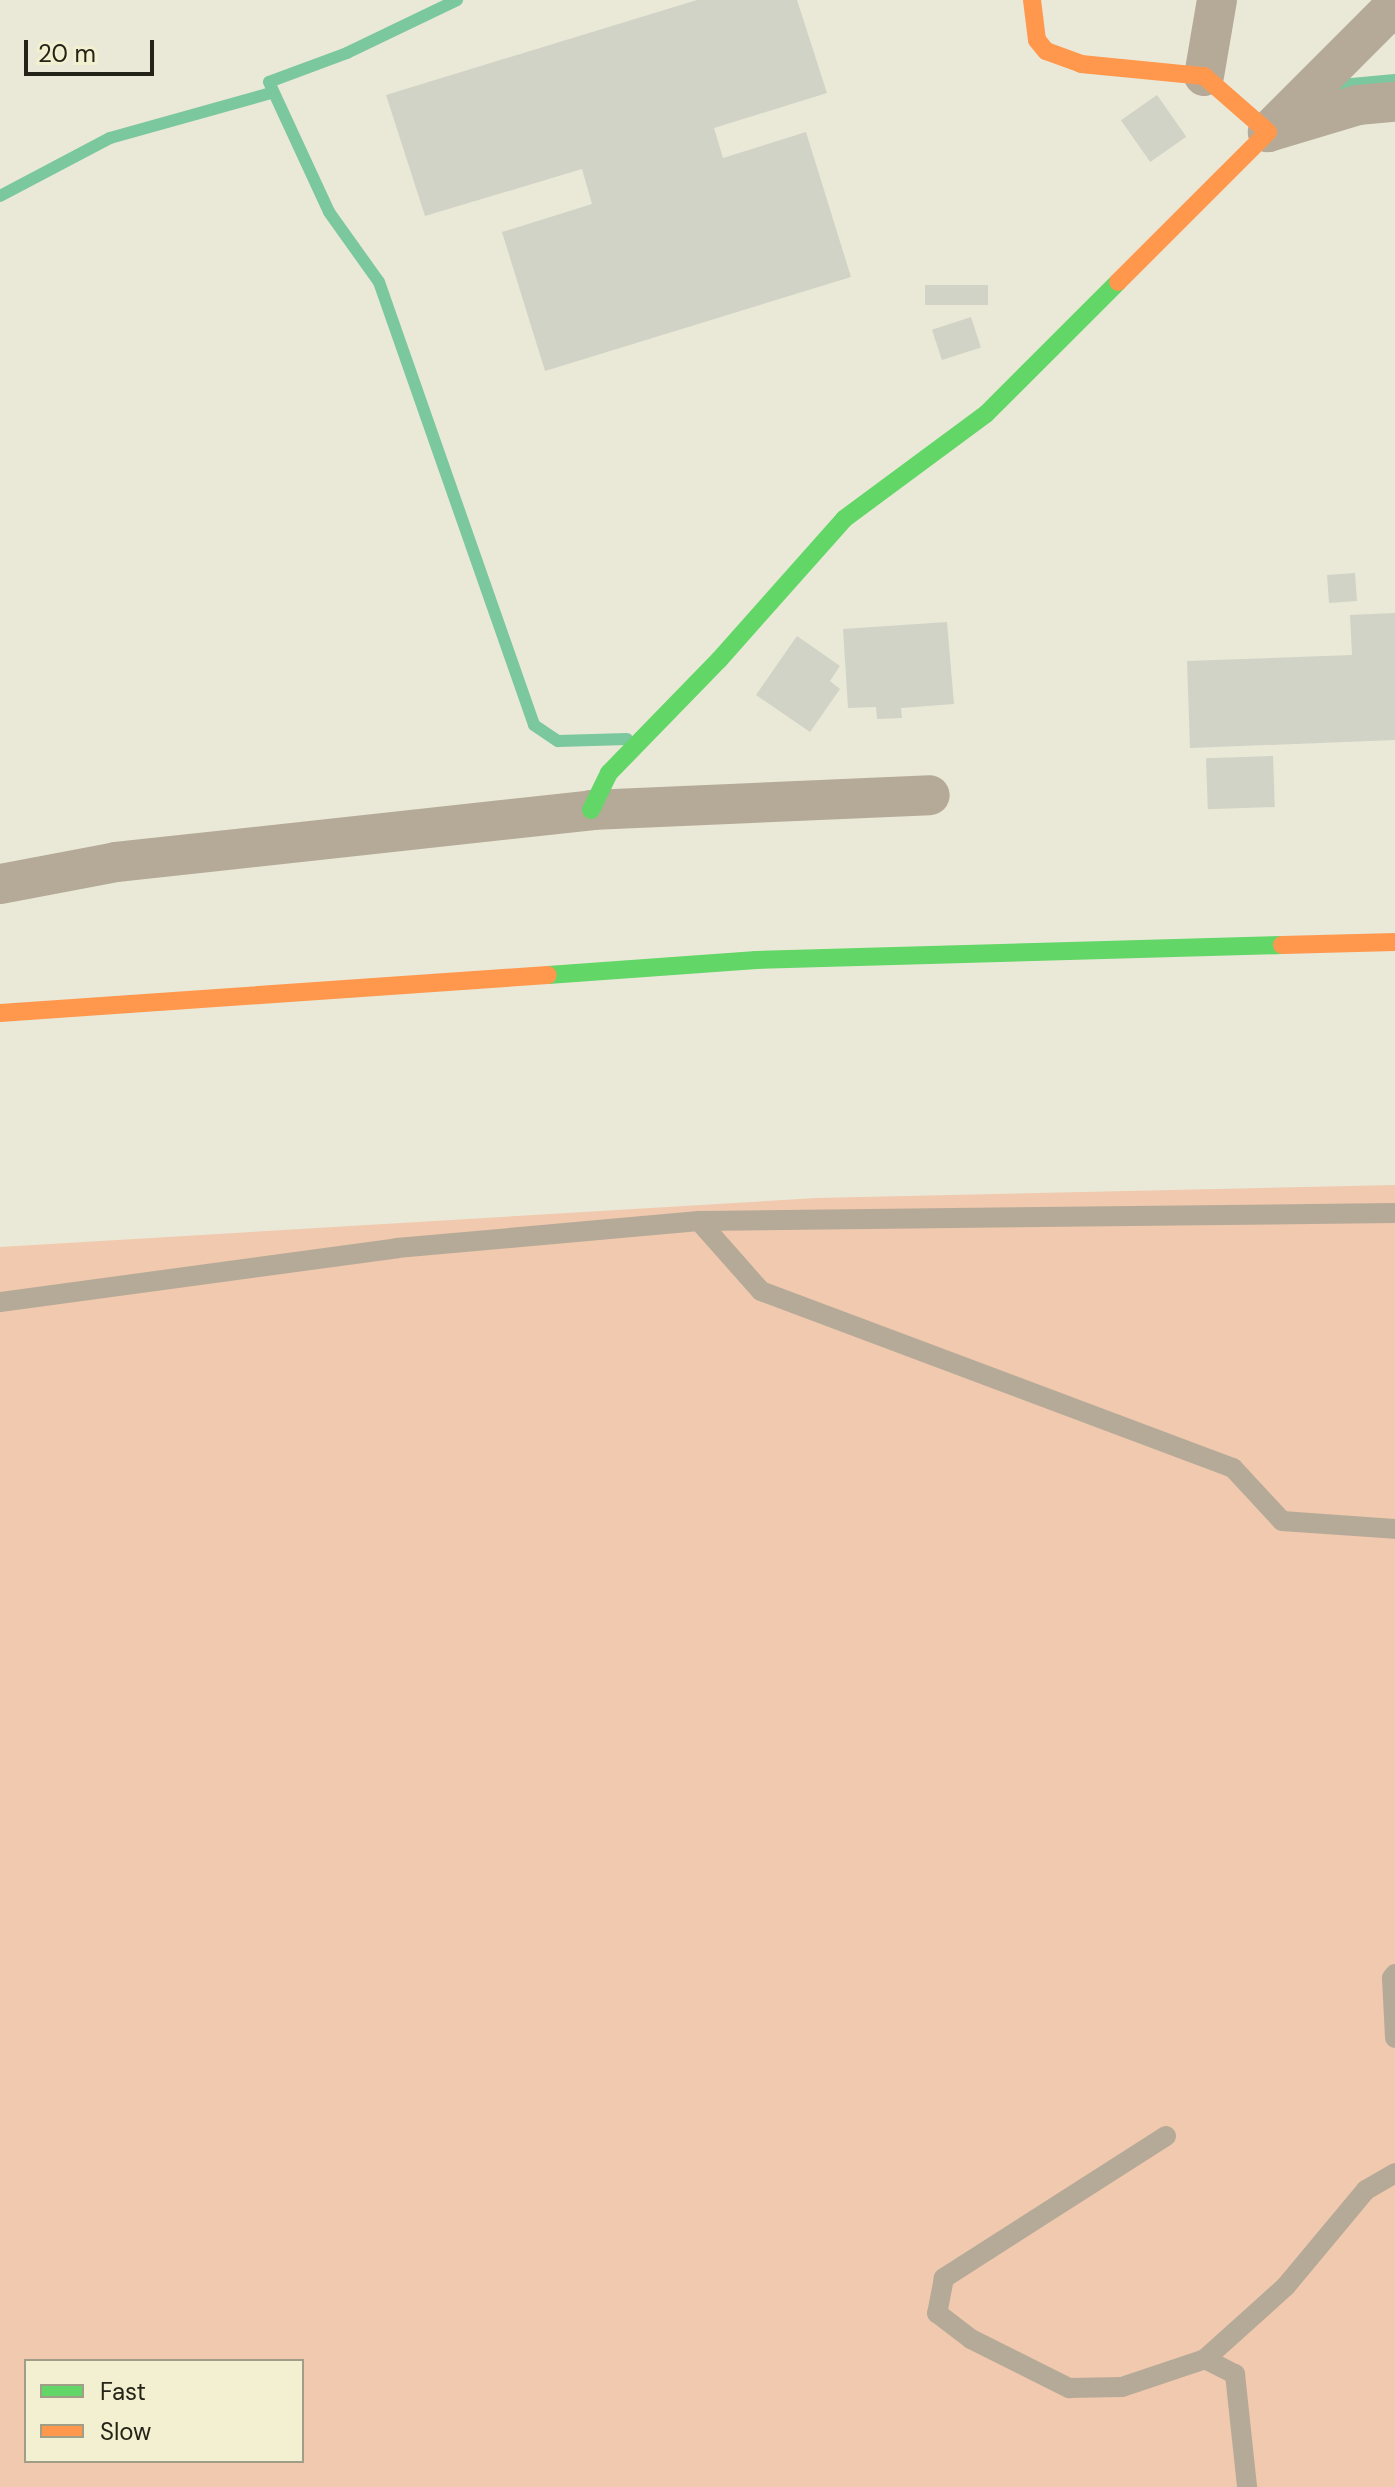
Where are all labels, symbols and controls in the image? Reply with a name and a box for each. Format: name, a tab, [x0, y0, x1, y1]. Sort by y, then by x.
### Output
scale bar	[28, 24, 158, 74]
text: 20 m	[38, 38, 96, 69]
legend	[24, 2359, 304, 2463]
text: Fast	[100, 2376, 146, 2407]
text: Slow	[100, 2416, 151, 2447]

